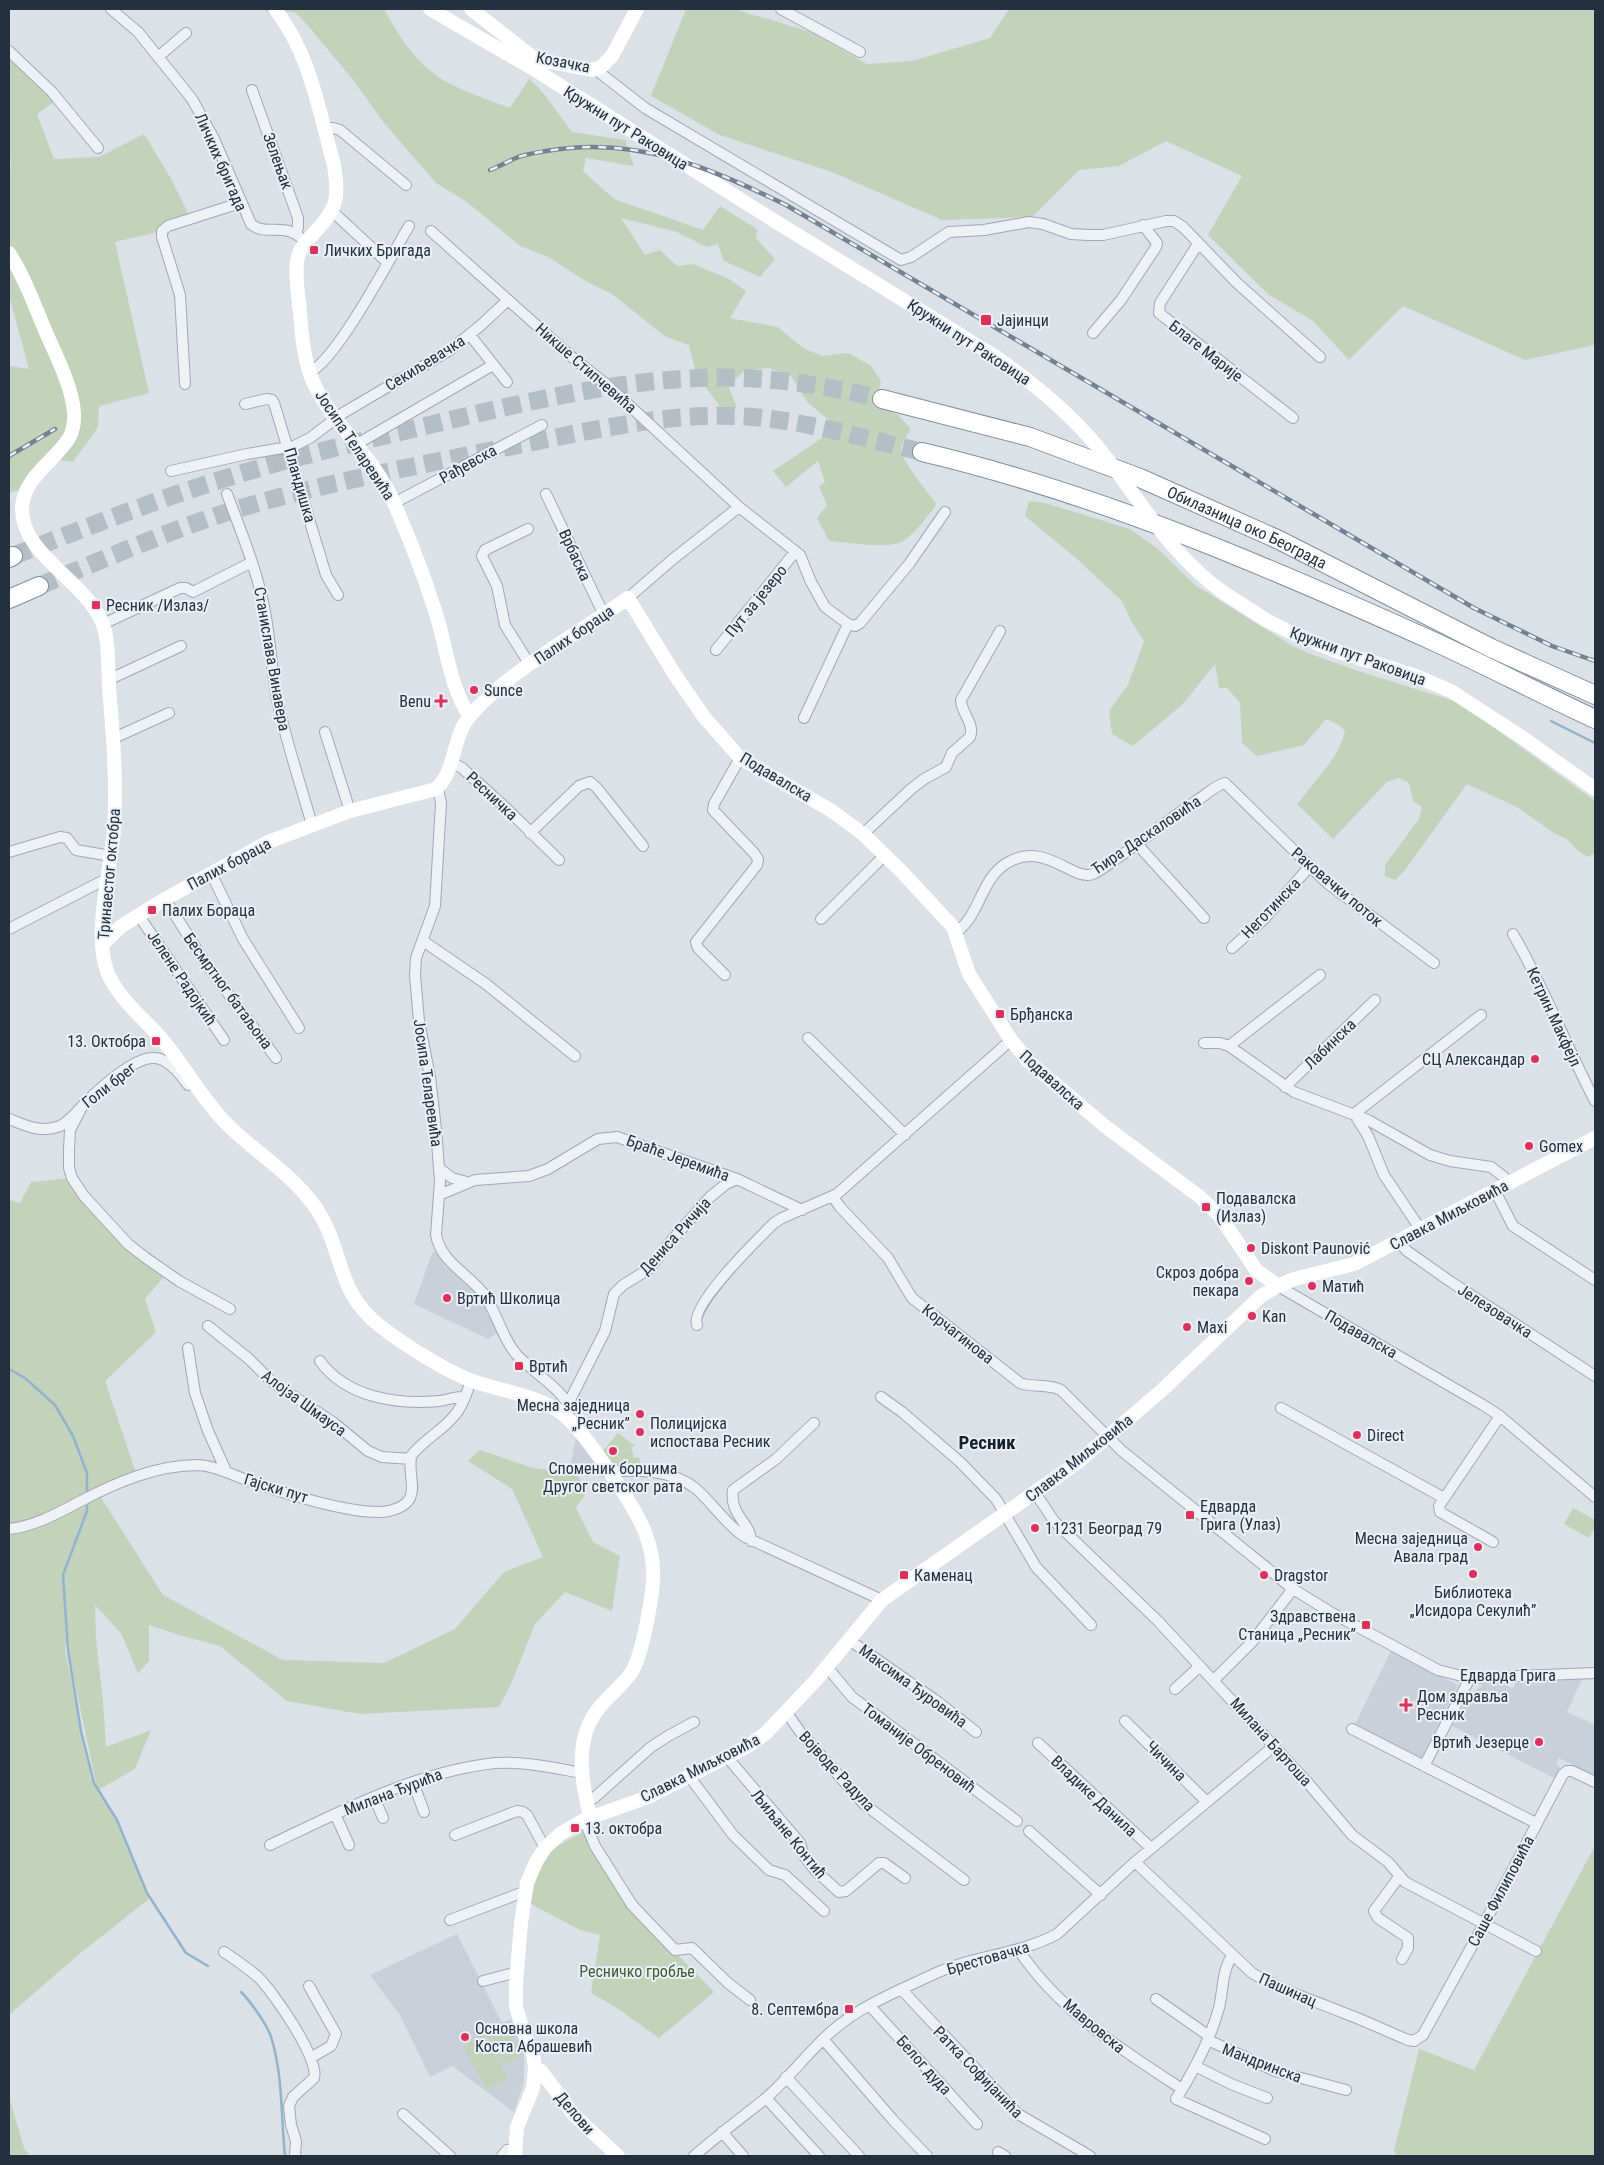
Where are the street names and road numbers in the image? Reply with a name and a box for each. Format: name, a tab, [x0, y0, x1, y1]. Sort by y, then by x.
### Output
street label: Козачка	[534, 47, 592, 77]
street label: Кружни пут Раковица	[560, 82, 692, 174]
street label: Личких бригада	[191, 110, 251, 214]
street label: Зелењак	[259, 130, 297, 192]
street label: Кружни пут Раковица	[904, 295, 1034, 389]
street label: Благе Марије	[1165, 316, 1247, 386]
street label: Никше Стипчевића	[532, 319, 640, 417]
street label: Секиљевачка	[382, 331, 468, 395]
street label: Јосипа Теларевића	[311, 386, 399, 504]
street label: Рађевска	[436, 441, 500, 487]
street label: Пландишка	[280, 445, 320, 525]
street label: Обилазница око Београда	[1164, 482, 1330, 572]
street label: Врбаска	[555, 526, 595, 584]
street label: Пут за језеро	[721, 561, 791, 641]
street label: Станислава Винавера	[250, 585, 294, 733]
street label: Палих бораца	[531, 601, 617, 669]
street label: Кружни пут Раковица	[1287, 623, 1429, 689]
street label: Подавалска	[737, 748, 815, 806]
street label: Ресничка	[462, 768, 522, 824]
street label: Ћира Даскаловића	[1088, 791, 1204, 879]
street label: Тринаестог октобра	[94, 808, 124, 940]
street label: Палих бораца	[184, 834, 274, 894]
street label: Раковачки поток	[1288, 843, 1387, 931]
street label: Неготинска	[1237, 874, 1305, 942]
street label: Јелене Радојкић	[143, 927, 221, 1029]
street label: Бесмртног батаљона	[179, 929, 277, 1053]
street label: Кетрин Макфејл	[1523, 964, 1585, 1070]
street label: Лабинска	[1300, 1015, 1360, 1073]
street label: Јосипа Теларевића	[410, 1018, 446, 1148]
street label: Подавалска	[1016, 1046, 1088, 1114]
street label: Голи брег	[78, 1058, 140, 1112]
street label: Браће Јеремића	[624, 1131, 732, 1185]
street label: Славка Миљковића	[1387, 1176, 1511, 1254]
street label: Дениса Ричија	[635, 1194, 715, 1278]
street label: Јелезовачка	[1454, 1280, 1536, 1342]
street label: Корчагинова	[918, 1300, 998, 1368]
street label: Подавалска	[1321, 1306, 1401, 1362]
street label: Алојза Шмауса	[258, 1366, 350, 1440]
street label: Славка Миљковића	[1021, 1410, 1137, 1506]
street label: Гајски пут	[242, 1469, 310, 1507]
street label: Максима Ђуровића	[855, 1640, 971, 1732]
street label: Едварда Грига	[1460, 1666, 1556, 1685]
street label: Милана Бартоша	[1226, 1694, 1316, 1790]
street label: Томаније Обреновић	[858, 1699, 980, 1797]
street label: Војводе Радула	[795, 1727, 879, 1815]
street label: Славка Миљковића	[637, 1730, 763, 1806]
street label: Чичина	[1142, 1737, 1190, 1785]
street label: Владике Данила	[1047, 1751, 1141, 1841]
street label: Милана Ђурића	[341, 1765, 445, 1819]
street label: Љиљане Контић	[747, 1785, 831, 1883]
street label: Саше Филиповића	[1464, 1832, 1538, 1950]
street label: Брестовачка	[945, 1937, 1031, 1979]
street label: Пашинац	[1256, 1969, 1320, 2011]
street label: Мавровска	[1059, 1995, 1129, 2057]
street label: Ратка Софијанића	[929, 2022, 1027, 2122]
street label: Белог дуда	[892, 2031, 956, 2099]
street label: Мандринска	[1220, 2039, 1304, 2087]
street label: Делови	[551, 2088, 599, 2138]

